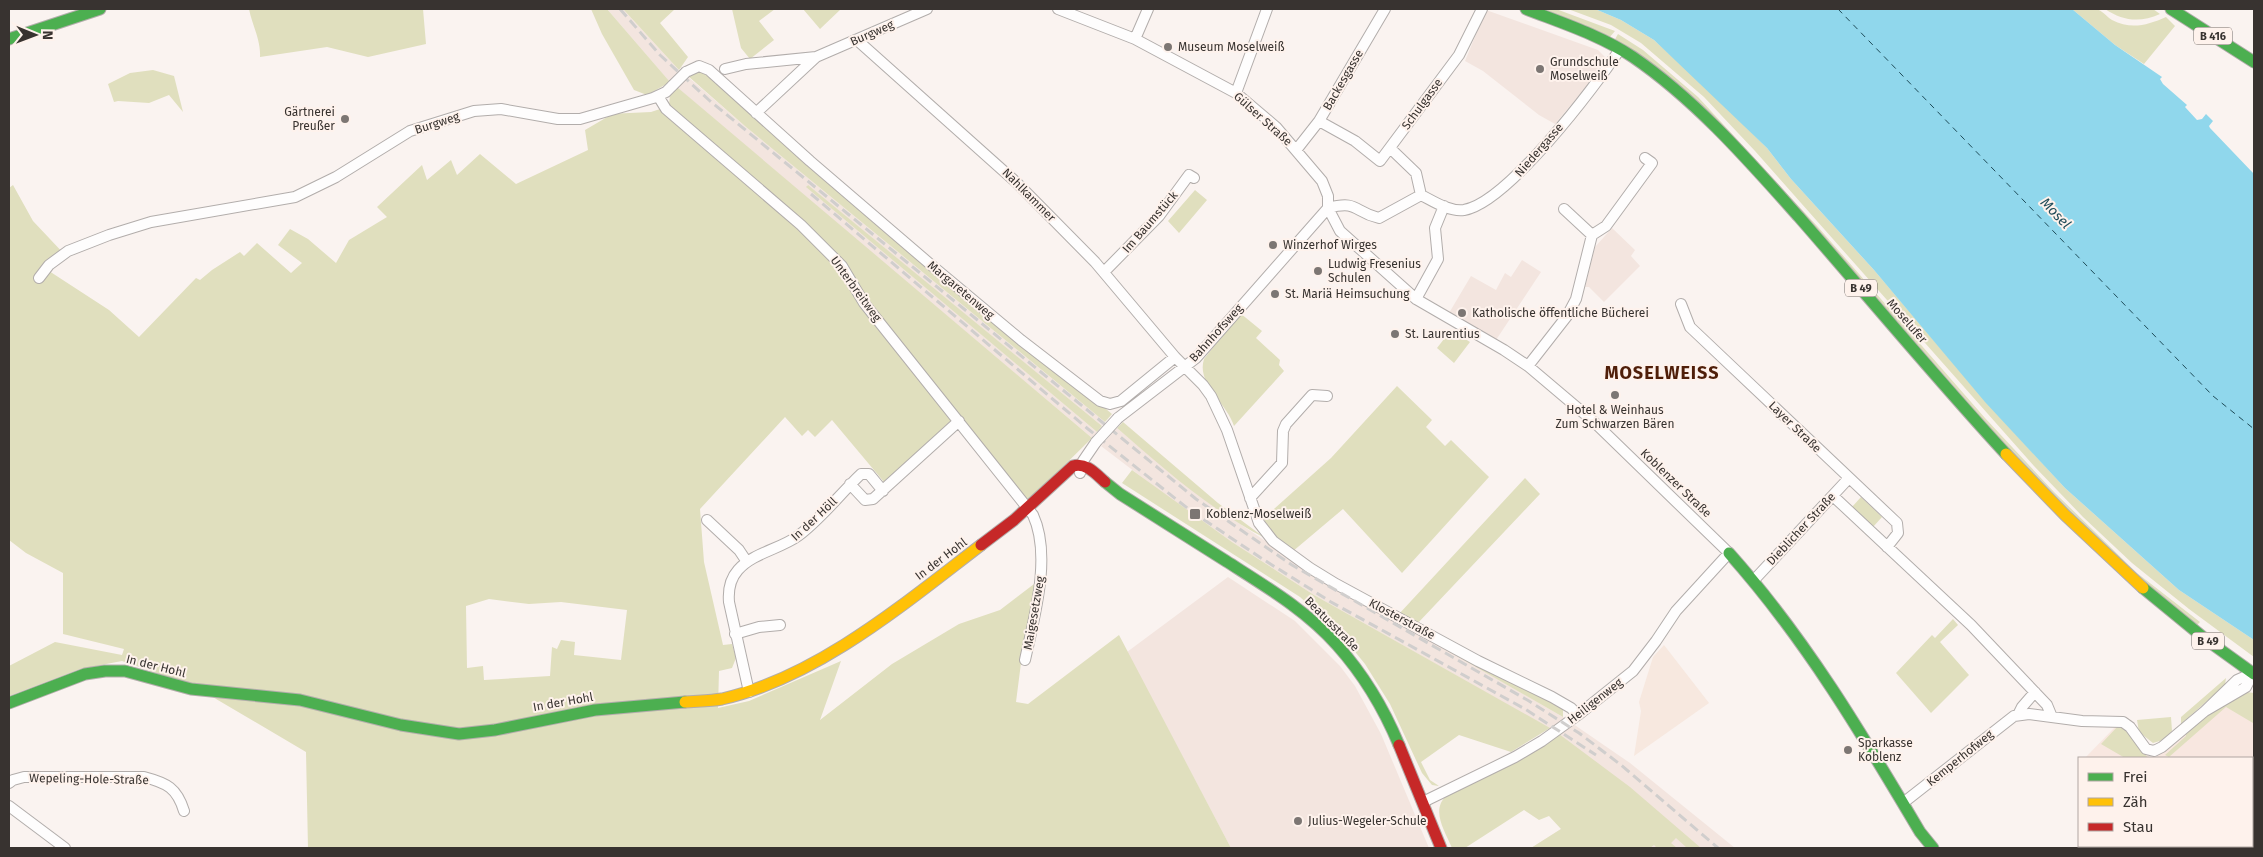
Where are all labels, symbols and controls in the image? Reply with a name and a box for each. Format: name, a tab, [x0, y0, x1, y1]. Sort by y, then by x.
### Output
north arrow	[10, 10, 60, 60]
street label: Burgweg	[848, 17, 897, 49]
road number: B 416	[2194, 28, 2232, 44]
text: N	[39, 30, 56, 40]
place label: Museum Moselweiß	[1178, 40, 1285, 54]
marker: Museum Moselweiß	[1162, 41, 1174, 53]
street label: Backesgasse	[1320, 47, 1366, 113]
place label: Grundschule Moselweiß	[1550, 55, 1619, 83]
marker: Grundschule Moselweiß	[1534, 63, 1546, 75]
street label: Schulgasse	[1399, 76, 1445, 132]
street label: Gülser Straße	[1231, 89, 1295, 149]
place label: Gärtnerei Preußer	[284, 105, 335, 133]
street label: Burgweg	[413, 109, 462, 137]
marker: Gärtnerei Preußer	[339, 113, 351, 125]
street label: Niedergasse	[1512, 120, 1566, 180]
street label: Nahlkammer	[999, 165, 1059, 225]
street label: Im Baumstück	[1119, 188, 1181, 256]
water label: Mosel	[2037, 194, 2074, 232]
place label: Winzerhof Wirges	[1283, 238, 1377, 252]
marker: Winzerhof Wirges	[1267, 239, 1279, 251]
street label: Unterbreitweg	[828, 254, 885, 325]
place label: Ludwig Fresenius Schulen	[1328, 257, 1421, 285]
street label: Margaretenweg	[925, 258, 998, 322]
marker: Ludwig Fresenius Schulen	[1312, 265, 1324, 277]
road number: B 49	[1845, 280, 1877, 296]
place label: St. Mariä Heimsuchung	[1285, 287, 1410, 301]
marker: St. Mariä Heimsuchung	[1269, 288, 1281, 300]
street label: Moselufer	[1884, 296, 1930, 346]
street label: Bahnhofsweg	[1186, 301, 1246, 365]
place label: Katholische öffentliche Bücherei	[1472, 306, 1649, 320]
marker: Katholische öffentliche Bücherei	[1456, 307, 1468, 319]
place label: St. Laurentius	[1405, 327, 1480, 341]
marker: St. Laurentius	[1389, 328, 1401, 340]
district label: MOSELWEISS	[1604, 362, 1720, 384]
marker: Hotel & Weinhaus Zum Schwarzen Bären	[1609, 389, 1621, 401]
street label: Layer Straße	[1766, 398, 1824, 456]
place label: Hotel & Weinhaus Zum Schwarzen Bären	[1556, 403, 1674, 431]
street label: Koblenzer Straße	[1638, 446, 1714, 520]
street label: Dieblicher Straße	[1764, 490, 1838, 568]
street label: In der Höll	[788, 494, 840, 544]
marker: Koblenz-Moselweiß	[1188, 507, 1202, 521]
place label: Koblenz-Moselweiß	[1206, 507, 1311, 521]
street label: In der Hohl	[912, 535, 970, 583]
street label: Maigesetzweg	[1021, 574, 1048, 651]
street label: Beatusstraße	[1302, 594, 1362, 654]
street label: Klosterstraße	[1367, 596, 1437, 642]
road number: B 49	[2192, 632, 2224, 649]
street label: In der Hohl	[125, 652, 188, 680]
street label: Heiligenweg	[1565, 675, 1626, 727]
street label: In der Hohl	[532, 690, 595, 714]
street label: Kemperhofweg	[1924, 726, 1997, 789]
place label: Sparkasse Koblenz	[1858, 736, 1913, 764]
marker: Sparkasse Koblenz	[1842, 744, 1854, 756]
legend	[2078, 757, 2253, 847]
text: Frei	[2123, 768, 2148, 786]
street label: Wepeling-Hole-Straße	[29, 771, 149, 787]
text: Zäh	[2123, 793, 2148, 811]
place label: Julius-Wegeler-Schule	[1308, 814, 1427, 828]
marker: Julius-Wegeler-Schule	[1292, 815, 1304, 827]
text: Stau	[2123, 818, 2153, 836]

